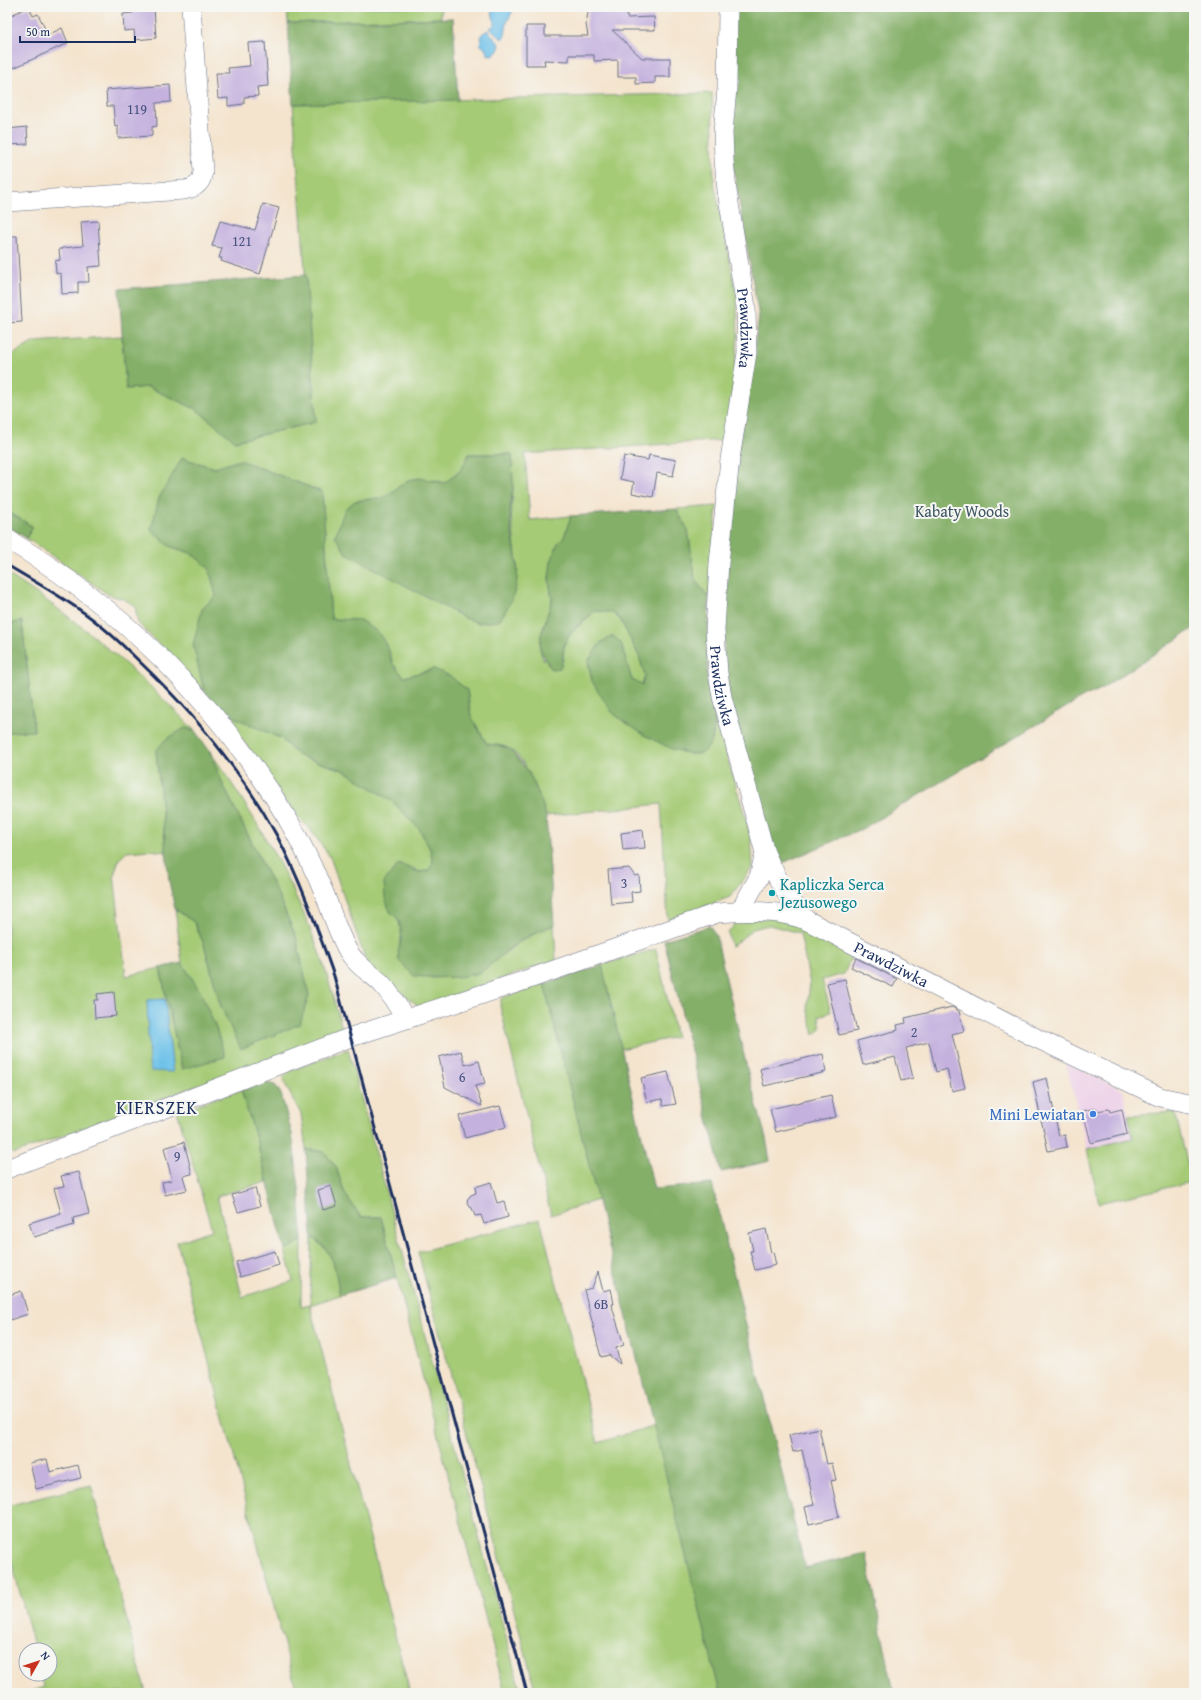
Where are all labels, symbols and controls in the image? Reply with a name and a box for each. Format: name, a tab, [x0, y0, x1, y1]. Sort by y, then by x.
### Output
scale bar	[20, 18, 135, 44]
text: 50 m	[26, 23, 50, 40]
house number: 119	[127, 99, 147, 119]
house number: 121	[232, 231, 252, 251]
street label: Prawdziwka	[731, 286, 759, 371]
park label: Kabaty Woods	[915, 499, 1009, 523]
street label: Prawdziwka	[704, 645, 741, 729]
place label: Kapliczka Serca Jezusowego	[778, 872, 885, 914]
house number: 3	[621, 873, 627, 893]
marker: Kapliczka Serca Jezusowego	[767, 888, 777, 898]
street label: Prawdziwka	[850, 935, 933, 993]
house number: 2	[911, 1022, 917, 1042]
house number: 6	[459, 1067, 466, 1087]
district label: KIERSZEK	[116, 1094, 198, 1121]
place label: Mini Lewiatan	[989, 1102, 1085, 1126]
marker: Mini Lewiatan	[1088, 1109, 1098, 1119]
house number: 9	[174, 1146, 181, 1166]
house number: 6B	[594, 1294, 608, 1314]
north arrow	[18, 1642, 58, 1682]
text: N	[37, 1648, 55, 1664]

